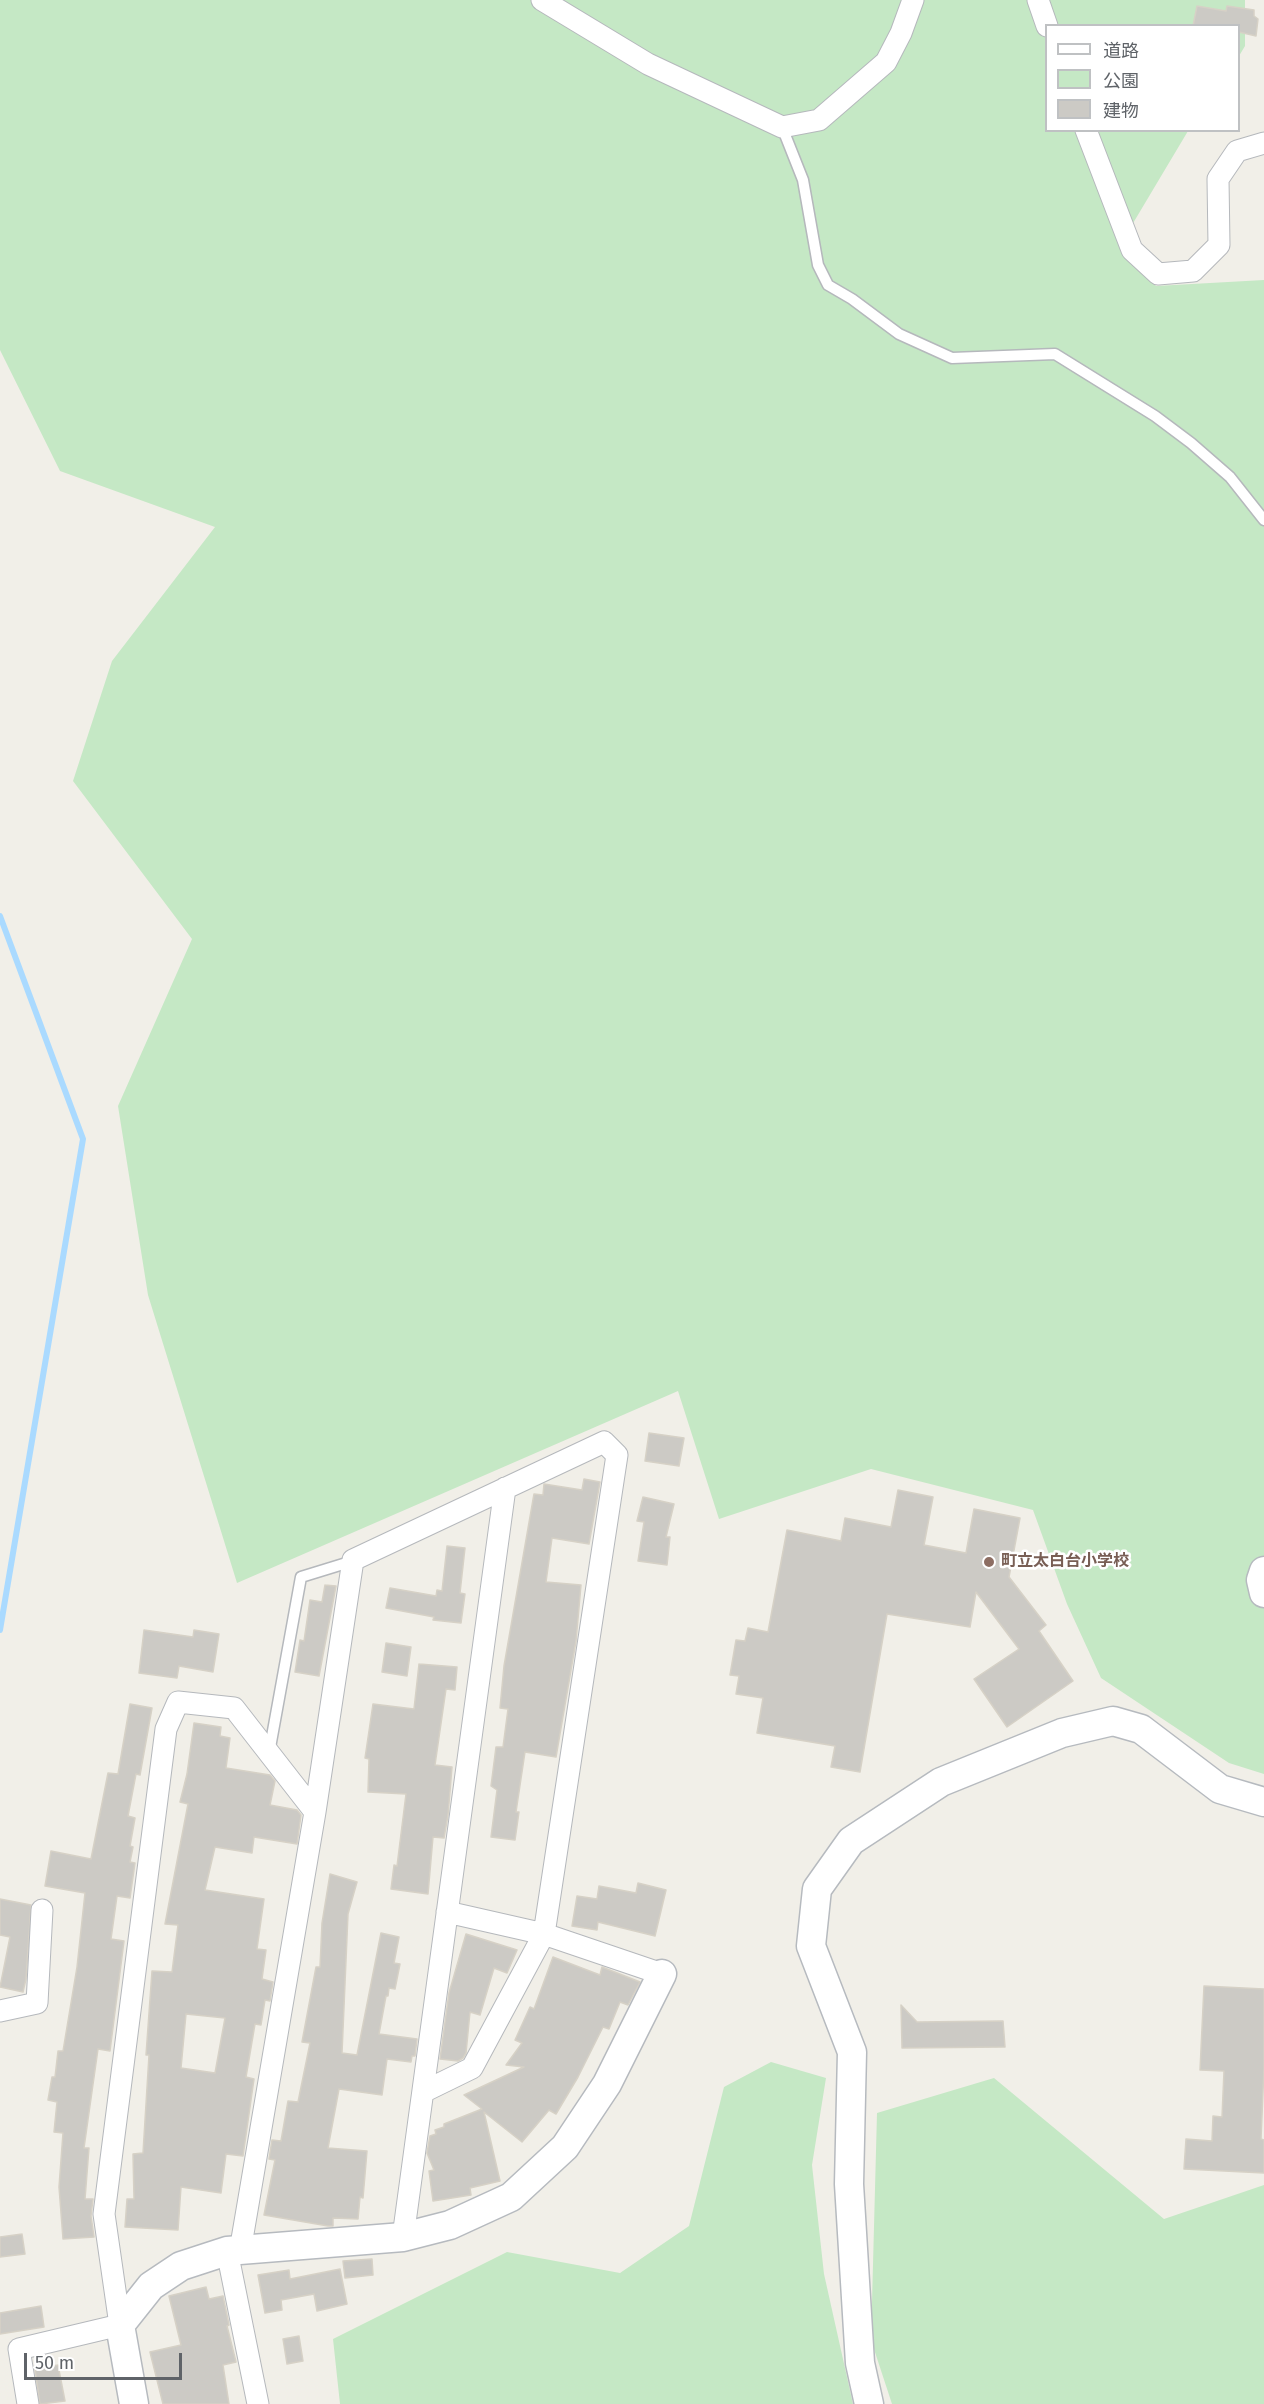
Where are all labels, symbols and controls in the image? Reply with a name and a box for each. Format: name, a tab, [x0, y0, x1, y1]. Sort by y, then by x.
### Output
legend	[1045, 24, 1240, 132]
text: 道路	[1103, 40, 1139, 62]
text: 公園	[1103, 70, 1139, 92]
text: 建物	[1103, 100, 1139, 122]
place label: 町立太白台小学校	[1001, 1552, 1129, 1572]
marker: 町立太白台小学校	[982, 1555, 996, 1569]
scale bar	[27, 2341, 184, 2379]
text: 50 m	[35, 2352, 74, 2374]

